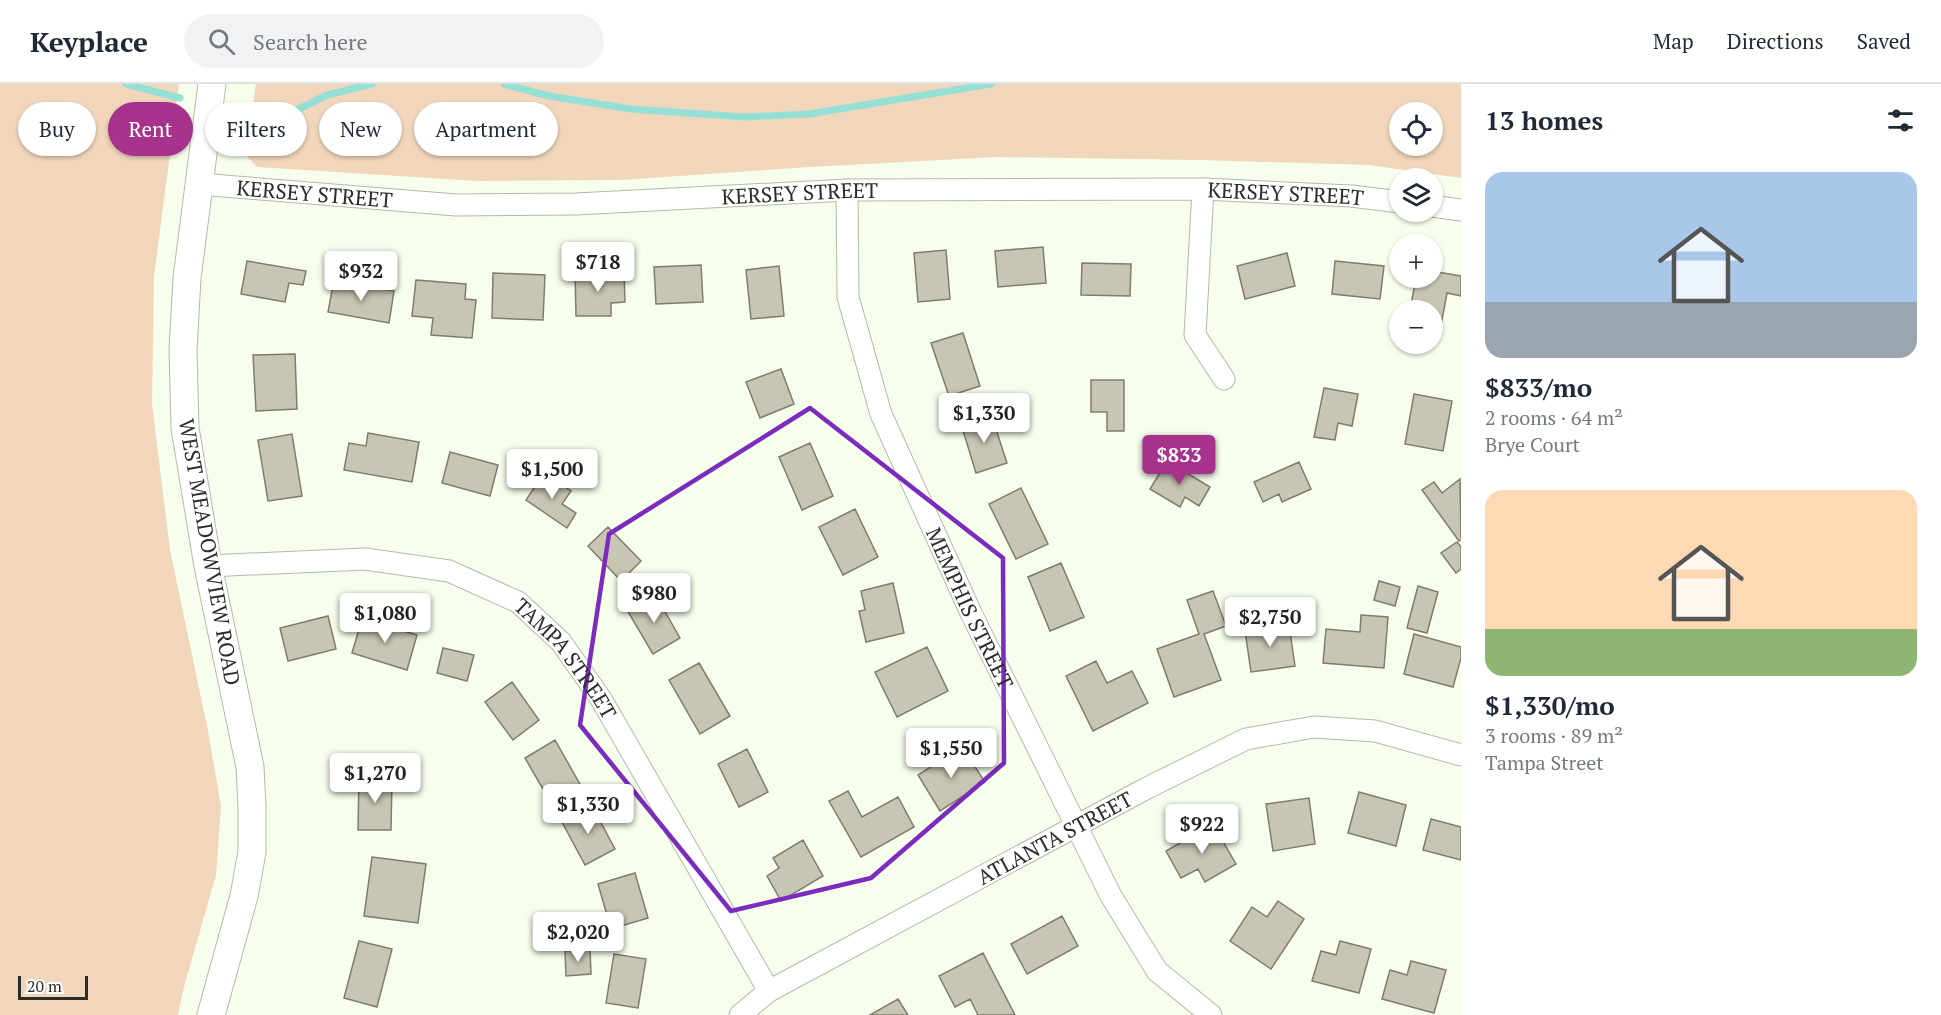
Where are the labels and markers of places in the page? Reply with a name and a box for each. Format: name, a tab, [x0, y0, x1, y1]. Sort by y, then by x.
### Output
pin: $718	[562, 242, 634, 293]
pin: $932	[325, 251, 397, 302]
pin: $1,330	[935, 393, 1033, 444]
pin: $833	[1143, 435, 1215, 486]
pin: $1,500	[503, 449, 601, 500]
pin: $980	[618, 573, 690, 624]
pin: $1,080	[336, 593, 434, 644]
pin: $2,750	[1221, 597, 1319, 648]
pin: $1,550	[902, 728, 1000, 779]
pin: $1,270	[326, 753, 424, 804]
pin: $1,330	[539, 784, 637, 835]
pin: $922	[1166, 804, 1238, 855]
pin: $2,020	[529, 912, 627, 963]

